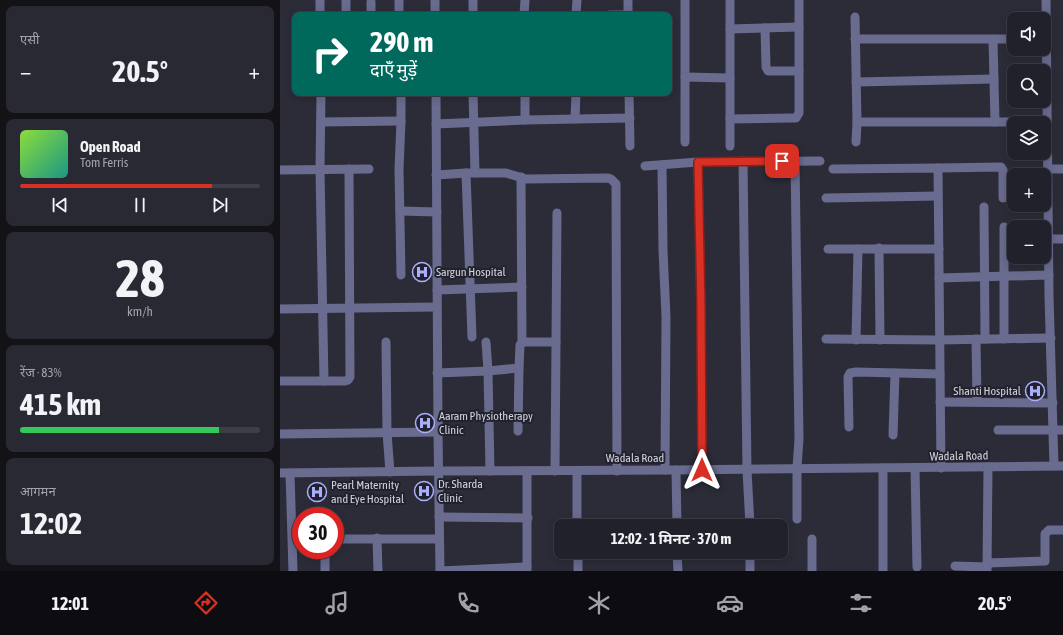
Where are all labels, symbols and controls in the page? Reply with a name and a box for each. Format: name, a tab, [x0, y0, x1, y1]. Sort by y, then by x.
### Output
map controls	[1007, 12, 1051, 264]
button: sound	[1007, 12, 1051, 56]
text: 290 m	[370, 26, 433, 58]
icon: right	[304, 28, 356, 80]
text: एसी	[20, 32, 39, 47]
text: 20.5°	[112, 54, 168, 88]
text: −	[20, 58, 31, 84]
text: +	[249, 58, 260, 84]
text: दाएँ मुड़ें	[370, 59, 417, 80]
button: search	[1007, 64, 1051, 108]
button: layers	[1007, 116, 1051, 160]
text: Open Road	[80, 138, 141, 155]
pin	[765, 144, 799, 178]
icon: arrive	[771, 150, 793, 172]
text: Tom Ferris	[80, 155, 128, 170]
button: +	[1007, 168, 1051, 212]
icon: previous	[49, 194, 71, 216]
icon: pause	[129, 194, 151, 216]
icon: next	[209, 194, 231, 216]
button: −	[1007, 220, 1051, 264]
text: 28	[116, 248, 164, 308]
hospital icon: Sargun Hospital	[411, 261, 433, 283]
place label: Sargun Hospital	[436, 265, 507, 279]
text: km/h	[127, 304, 153, 319]
text: रेंज · 83%	[20, 365, 62, 380]
hospital icon: Shanti Hospital	[1024, 380, 1046, 402]
place label: Shanti Hospital	[953, 384, 1022, 398]
text: 415 km	[20, 387, 101, 421]
place label: Aaram Physiotherapy Clinic	[439, 409, 533, 437]
hospital icon: Aaram Physiotherapy Clinic	[414, 412, 436, 434]
street label: Wadala Road	[930, 448, 988, 464]
position arrow	[681, 449, 723, 491]
street label: Wadala Road	[606, 451, 664, 465]
place label: Dr. Sharda Clinic	[438, 477, 483, 505]
place label: Pearl Maternity and Eye Hospital	[331, 478, 405, 506]
hospital icon: Dr. Sharda Clinic	[413, 480, 435, 502]
hospital icon: Pearl Maternity and Eye Hospital	[306, 481, 328, 503]
text: आगमन	[20, 484, 56, 499]
text: 12:02	[20, 506, 82, 540]
speed limit sign: 30	[292, 507, 344, 559]
text: 12:02 · 1 मिनट · 370 m	[611, 530, 731, 547]
icon: directions	[192, 589, 220, 617]
icon: music	[323, 589, 351, 617]
icon: phone	[454, 589, 482, 617]
icon: climate	[585, 589, 613, 617]
icon: car	[716, 589, 744, 617]
icon: filters	[847, 589, 875, 617]
text: 12:01	[52, 593, 89, 614]
text: 20.5°	[978, 593, 1011, 614]

